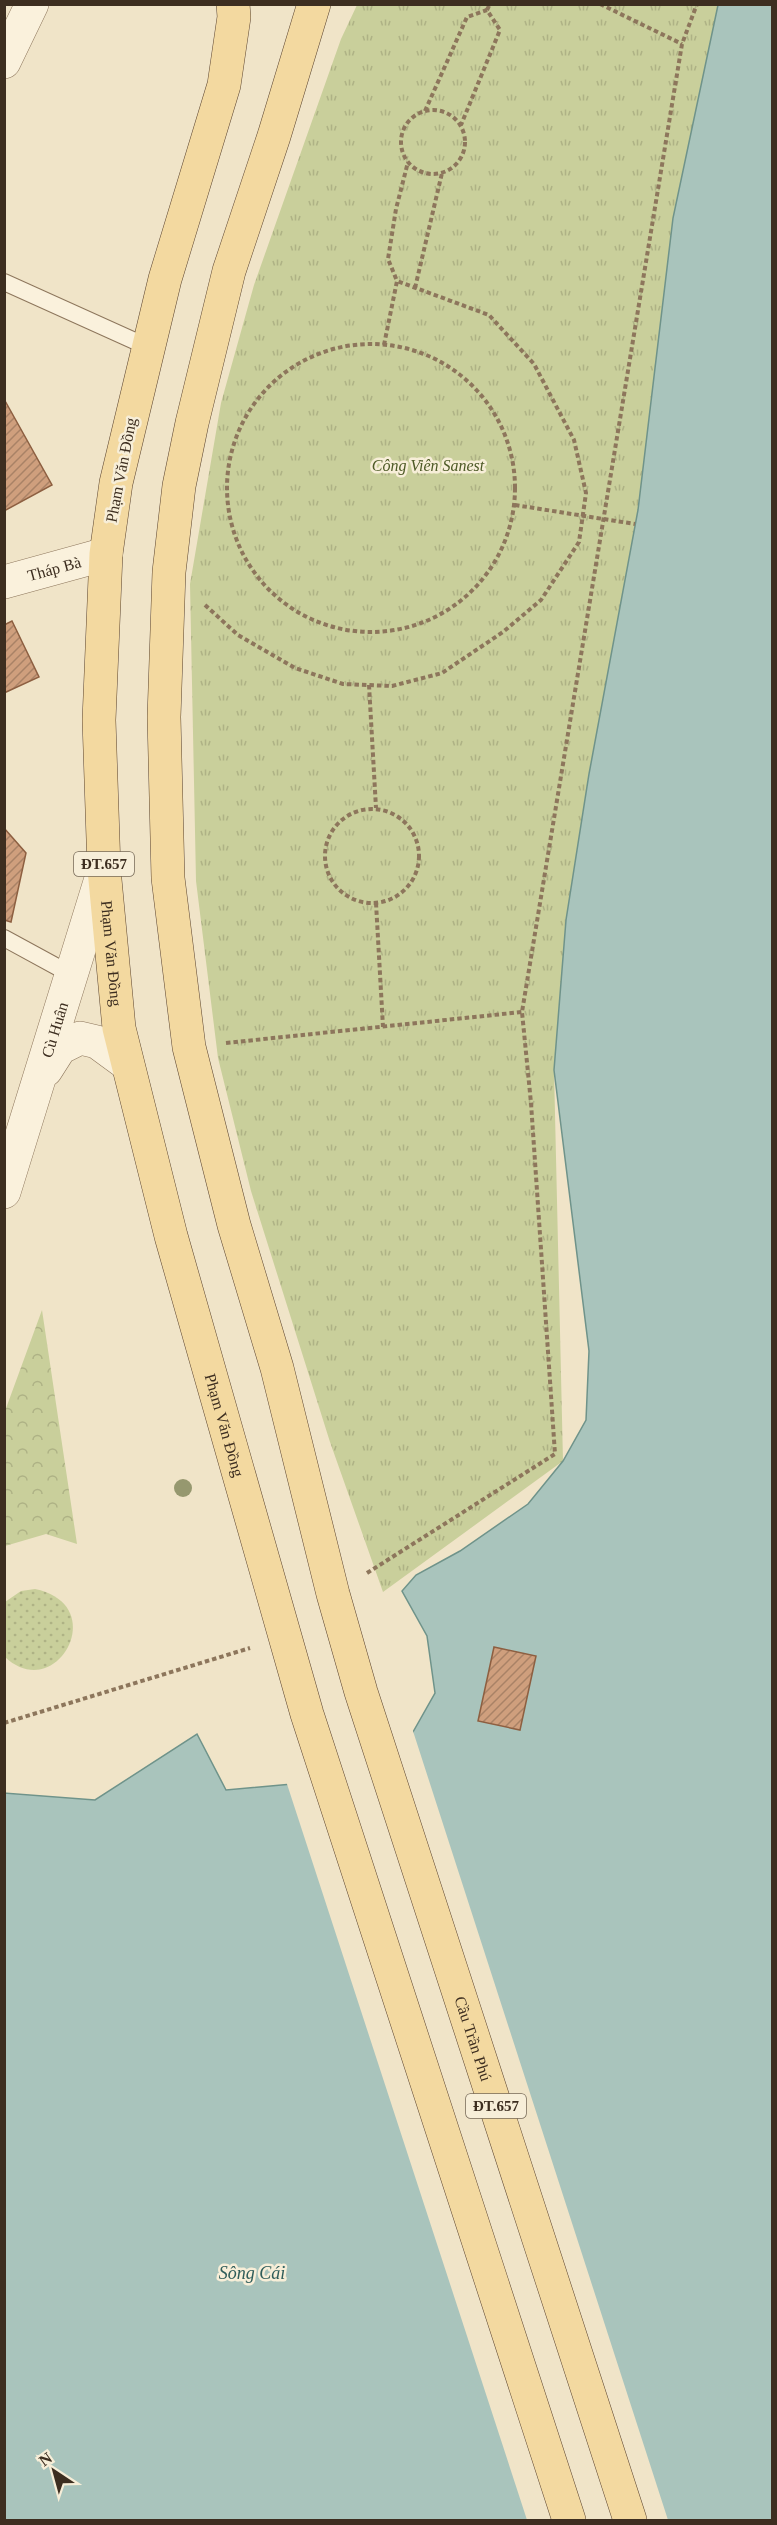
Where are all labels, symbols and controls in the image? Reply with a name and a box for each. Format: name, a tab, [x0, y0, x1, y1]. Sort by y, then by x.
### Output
street label: Phạm Văn Đồng	[103, 416, 140, 524]
park label: Công Viên Sanest	[372, 457, 485, 475]
street label: Tháp Bà	[26, 553, 83, 584]
road number: ĐT.657	[74, 852, 134, 876]
street label: Phạm Văn Đồng	[98, 900, 125, 1007]
street label: Cù Huân	[38, 1000, 71, 1060]
street label: Phạm Văn Đồng	[202, 1372, 248, 1479]
street label: Cầu Trần Phú	[452, 1994, 495, 2083]
road number: ĐT.657	[466, 2094, 526, 2118]
water label: Sông Cái	[219, 2263, 285, 2283]
north arrow	[24, 2441, 84, 2501]
text: N	[36, 2449, 56, 2470]

